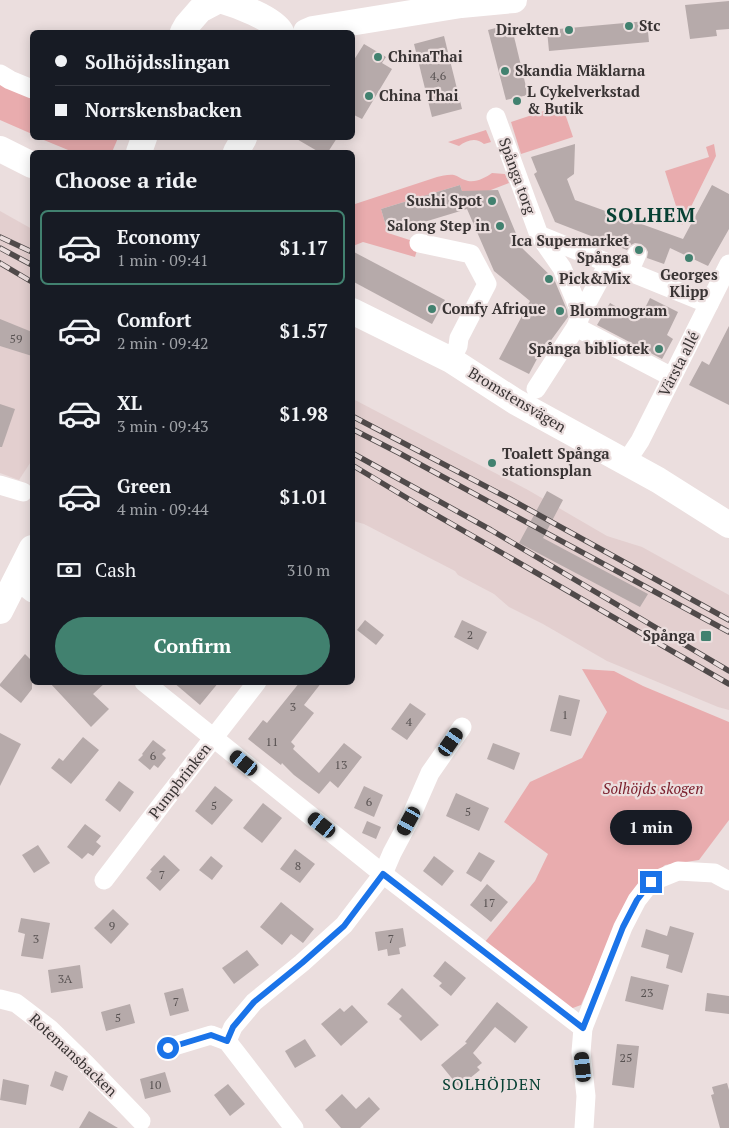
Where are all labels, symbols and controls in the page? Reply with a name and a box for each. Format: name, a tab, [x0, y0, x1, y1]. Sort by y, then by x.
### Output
place label: Stc	[639, 15, 661, 35]
place label: Direkten	[496, 19, 559, 39]
marker: Stc	[623, 20, 635, 32]
marker: Direkten	[563, 24, 575, 36]
place label: ChinaThai	[388, 46, 463, 66]
text: Solhöjdsslingan	[85, 49, 230, 74]
marker: ChinaThai	[372, 51, 384, 63]
place label: Skandia Mäklarna	[515, 60, 646, 80]
marker: Skandia Mäklarna	[499, 65, 511, 77]
house number: 4,6	[430, 68, 447, 83]
place label: L Cykelverkstad & Butik	[527, 81, 640, 118]
place label: China Thai	[379, 85, 458, 105]
marker: China Thai	[363, 90, 375, 102]
marker: L Cykelverkstad & Butik	[511, 95, 523, 107]
text: Norrskensbacken	[85, 97, 242, 122]
street label: Spånga torg	[495, 135, 541, 218]
text: Choose a ride	[55, 165, 197, 194]
place label: Sushi Spot	[407, 190, 482, 210]
marker: Sushi Spot	[486, 195, 498, 207]
district label: SOLHEM	[606, 201, 696, 228]
place label: Salong Step in	[387, 215, 490, 235]
marker: Salong Step in	[494, 220, 506, 232]
text: Economy	[117, 224, 200, 249]
icon: car	[57, 225, 102, 270]
place label: Ica Supermarket Spånga	[511, 230, 630, 267]
text: $1.17	[279, 235, 328, 260]
marker: Ica Supermarket Spånga	[633, 244, 645, 256]
text: 1 min · 09:41	[117, 249, 209, 271]
marker: Georges Klipp	[683, 252, 695, 264]
place label: Georges Klipp	[660, 264, 718, 301]
place label: Pick&Mix	[559, 268, 631, 288]
marker: Pick&Mix	[543, 273, 555, 285]
place label: Comfy Afrique	[442, 298, 546, 318]
place label: Blommogram	[570, 300, 668, 320]
marker: Comfy Afrique	[426, 303, 438, 315]
marker: Blommogram	[554, 305, 566, 317]
text: Comfort	[117, 307, 192, 332]
icon: car	[57, 308, 102, 353]
text: $1.57	[279, 318, 328, 343]
street label: Värsta allé	[653, 328, 703, 399]
house number: 59	[10, 331, 22, 346]
text: 2 min · 09:42	[117, 332, 209, 354]
place label: Spånga bibliotek	[528, 338, 649, 358]
marker: Spånga bibliotek	[653, 343, 665, 355]
street label: Bromstensvägen	[465, 362, 570, 436]
text: XL	[117, 390, 142, 415]
icon: car	[57, 391, 102, 436]
text: $1.98	[279, 401, 328, 426]
text: 3 min · 09:43	[117, 415, 209, 437]
place label: Toalett Spånga stationsplan	[502, 443, 610, 480]
marker: Toalett Spånga stationsplan	[486, 457, 498, 469]
text: Green	[117, 473, 171, 498]
icon: car	[57, 474, 102, 519]
text: $1.01	[279, 484, 328, 509]
text: 4 min · 09:44	[117, 498, 209, 520]
icon: cash	[55, 556, 83, 584]
text: Cash	[95, 557, 136, 582]
text: 310 m	[287, 559, 330, 581]
button: Confirm	[55, 617, 330, 675]
place label: Spånga	[643, 625, 696, 645]
house number: 2	[467, 627, 473, 642]
marker: Spånga	[699, 629, 713, 643]
house number: 3	[290, 699, 296, 714]
house number: 1	[562, 707, 568, 722]
house number: 4	[406, 714, 413, 729]
car	[436, 725, 465, 759]
house number: 11	[266, 734, 278, 749]
street label: Pumpbrinken	[144, 739, 215, 822]
house number: 6	[150, 748, 157, 763]
car	[227, 748, 260, 778]
house number: 13	[335, 757, 347, 772]
park label: Solhöjds skogen	[603, 778, 703, 798]
house number: 6	[366, 794, 373, 809]
house number: 5	[211, 798, 217, 813]
car	[395, 804, 422, 838]
house number: 5	[465, 804, 471, 819]
car	[305, 810, 338, 840]
callout: 1 min	[610, 810, 692, 844]
text: 1 min	[629, 816, 673, 838]
house number: 8	[295, 858, 301, 873]
house number: 7	[159, 867, 165, 882]
route end	[640, 871, 662, 893]
house number: 17	[483, 895, 495, 910]
house number: 9	[109, 918, 115, 933]
house number: 3	[33, 931, 39, 946]
house number: 7	[388, 931, 394, 946]
house number: 3A	[58, 971, 73, 986]
house number: 23	[641, 985, 653, 1000]
house number: 7	[173, 994, 179, 1009]
street label: Rotemansbacken	[25, 1008, 122, 1100]
house number: 5	[115, 1010, 121, 1025]
route start	[157, 1037, 179, 1059]
house number: 25	[620, 1050, 632, 1065]
car	[573, 1051, 592, 1083]
district label: SOLHÖJDEN	[442, 1073, 542, 1095]
house number: 10	[149, 1077, 161, 1092]

